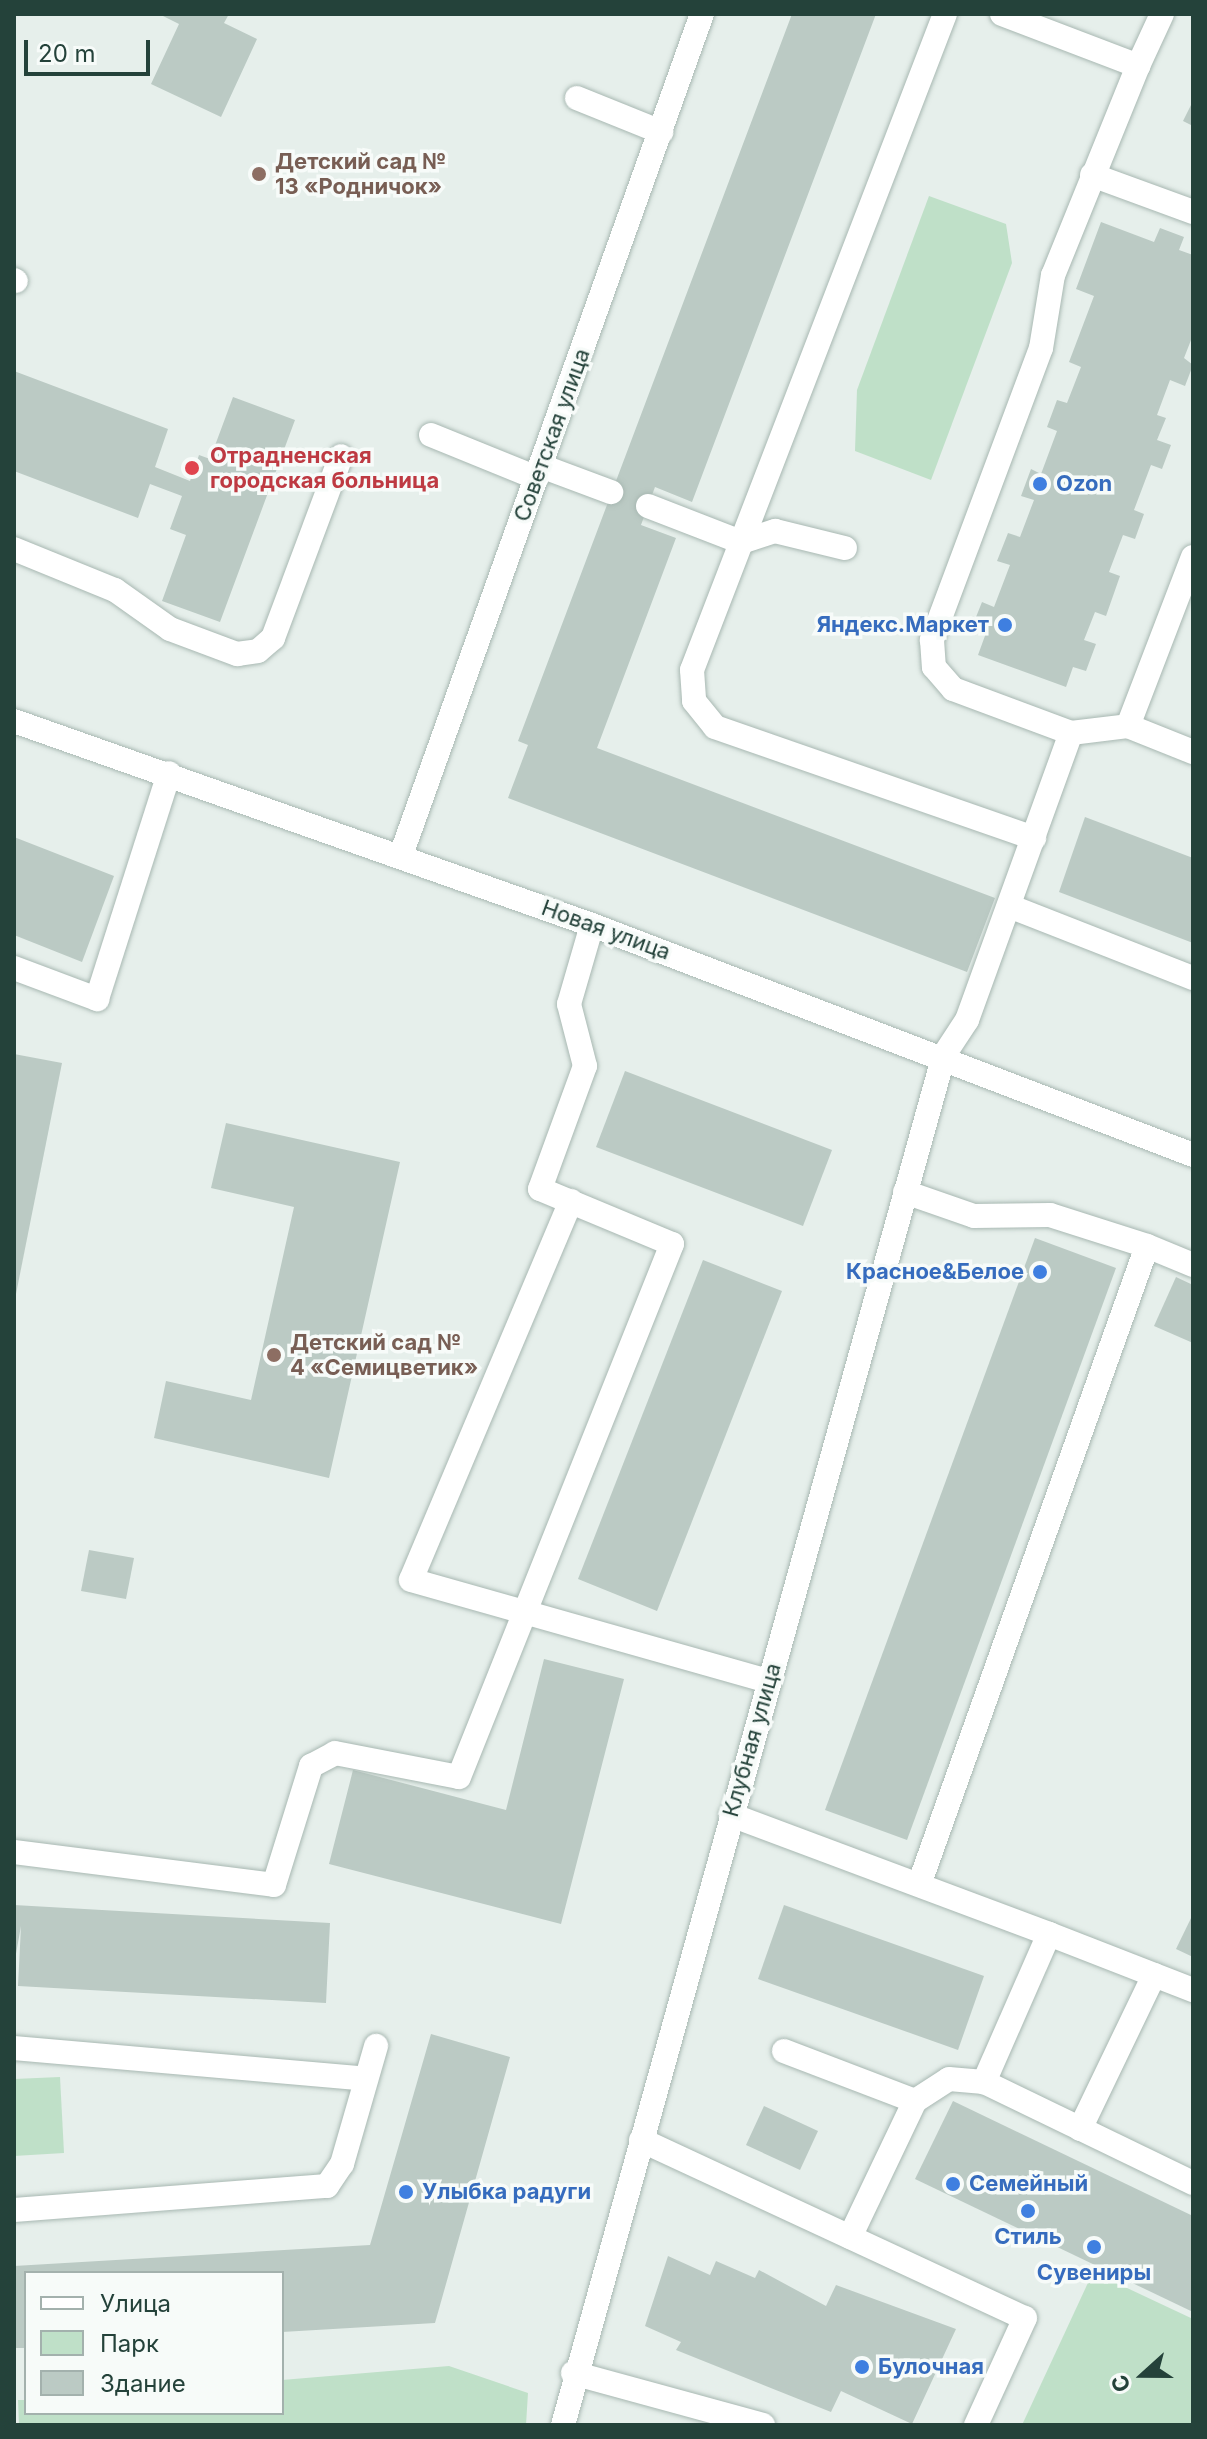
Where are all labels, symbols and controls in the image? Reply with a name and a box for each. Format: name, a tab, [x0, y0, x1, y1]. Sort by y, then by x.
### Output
scale bar	[28, 24, 154, 74]
text: 20 m	[38, 39, 96, 68]
place label: Детский сад № 13 «Родничок»	[275, 148, 446, 200]
marker: Детский сад № 13 «Родничок»	[250, 165, 268, 183]
street label: Советская улица	[508, 345, 596, 525]
place label: Отрадненская городская больница	[210, 442, 439, 494]
marker: Отрадненская городская больница	[181, 457, 203, 479]
place label: Ozon	[1056, 471, 1112, 497]
marker: Ozon	[1031, 475, 1049, 493]
place label: Яндекс.Маркет	[817, 612, 989, 638]
marker: Яндекс.Маркет	[996, 616, 1014, 634]
street label: Новая улица	[538, 894, 674, 966]
place label: Красное&Белое	[846, 1259, 1024, 1285]
marker: Красное&Белое	[1031, 1263, 1049, 1281]
place label: Детский сад № 4 «Семицветик»	[290, 1329, 478, 1380]
marker: Детский сад № 4 «Семицветик»	[265, 1346, 283, 1364]
street label: Клубная улица	[717, 1660, 787, 1820]
place label: Семейный	[969, 2171, 1088, 2197]
marker: Семейный	[944, 2175, 962, 2193]
place label: Улыбка радуги	[422, 2179, 591, 2205]
marker: Улыбка радуги	[397, 2183, 415, 2201]
marker: Стиль	[1019, 2202, 1037, 2220]
place label: Стиль	[994, 2224, 1062, 2250]
marker: Сувениры	[1085, 2238, 1103, 2256]
place label: Сувениры	[1037, 2260, 1151, 2286]
legend	[24, 2271, 284, 2415]
text: Улица	[100, 2289, 171, 2318]
text: Парк	[100, 2329, 159, 2358]
north arrow	[1103, 2335, 1183, 2415]
place label: Булочная	[878, 2354, 984, 2380]
marker: Булочная	[853, 2358, 871, 2376]
text: Здание	[100, 2369, 186, 2398]
text: С	[1106, 2371, 1136, 2396]

